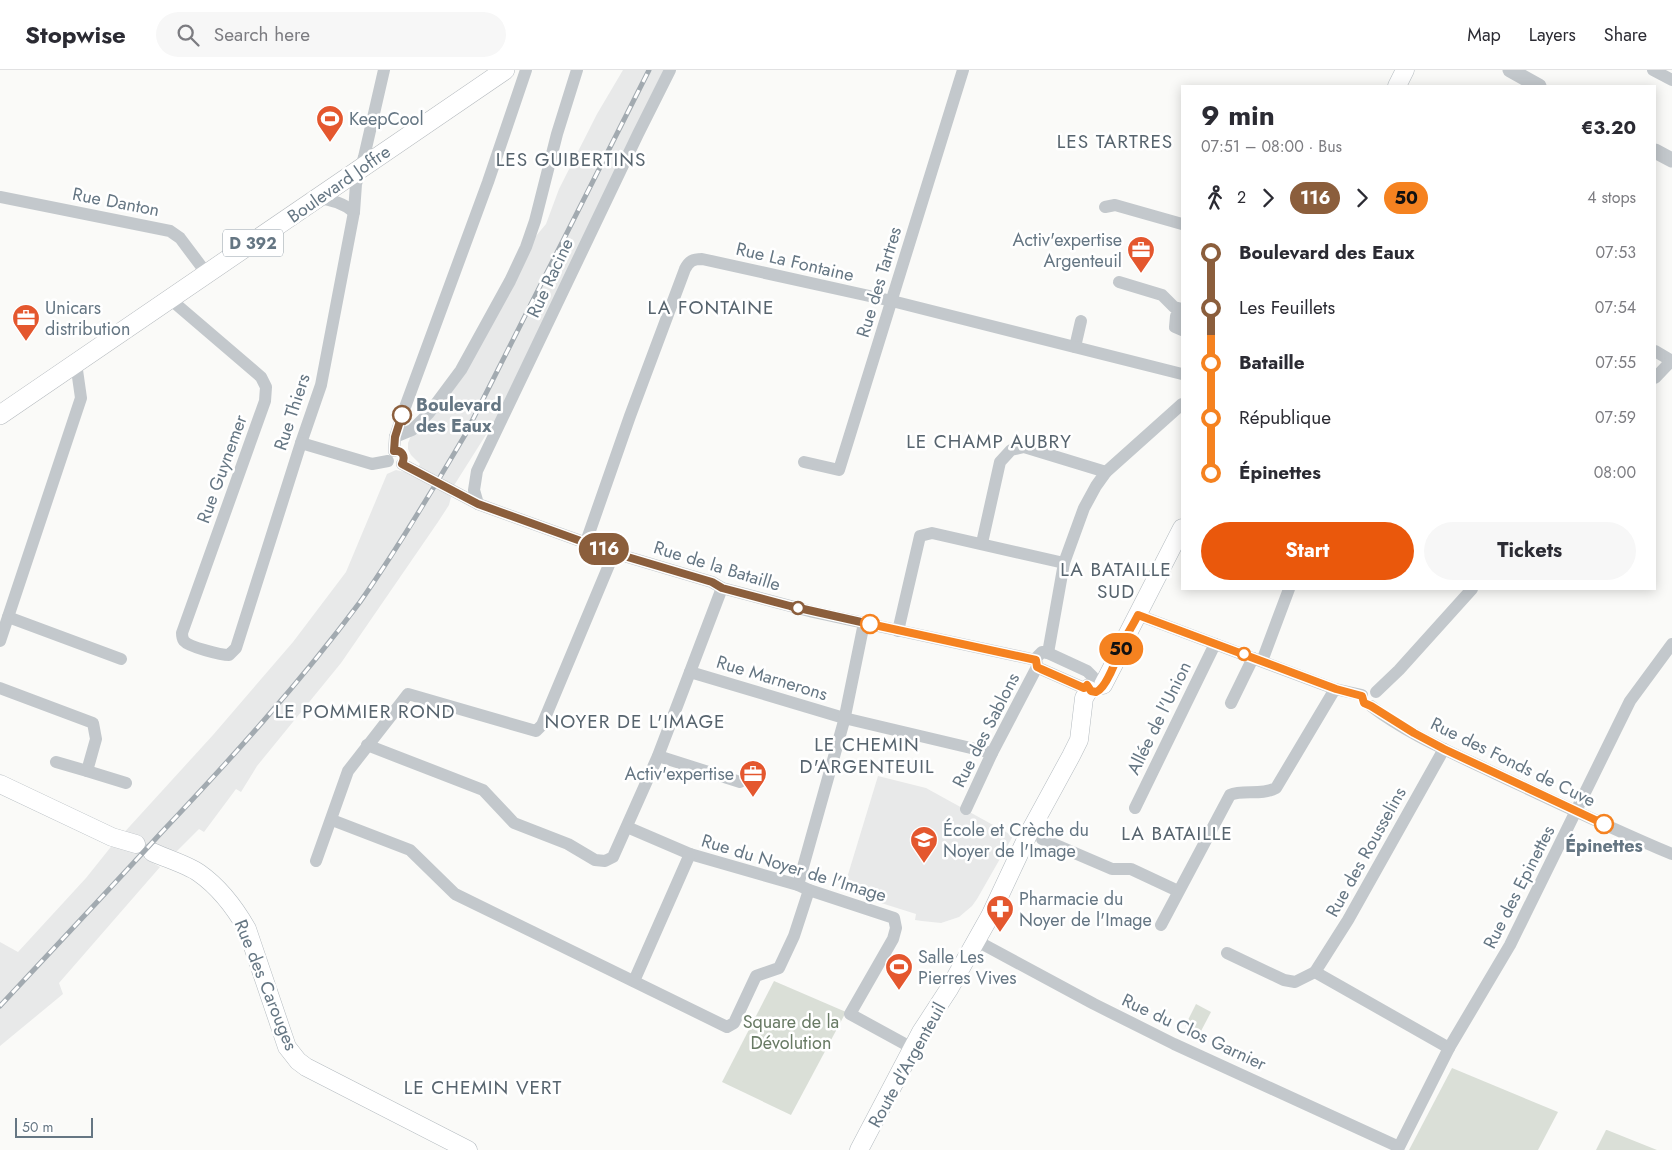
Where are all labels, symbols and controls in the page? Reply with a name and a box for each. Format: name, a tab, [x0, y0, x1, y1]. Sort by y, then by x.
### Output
search box	[156, 12, 506, 57]
text: Stopwise	[25, 17, 126, 52]
icon: search	[174, 21, 202, 49]
text: Search here	[214, 21, 310, 48]
text: Map	[1467, 22, 1501, 48]
text: Layers	[1529, 22, 1576, 48]
text: Share	[1604, 22, 1647, 48]
text: 9 min	[1201, 95, 1275, 136]
sports icon: KeepCool	[315, 104, 345, 143]
place label: KeepCool	[349, 106, 424, 132]
text: €3.20	[1581, 114, 1636, 141]
district label: LES TARTRES	[1057, 128, 1173, 155]
text: 07:51 – 08:00 · Bus	[1201, 135, 1342, 158]
street label: Boulevard Joffre	[282, 139, 396, 229]
district label: LES GUIBERTINS	[496, 146, 646, 173]
street label: Rue Danton	[70, 181, 162, 223]
icon: walk	[1201, 184, 1229, 212]
icon: forward	[1254, 184, 1282, 212]
icon: forward	[1348, 184, 1376, 212]
text: 116	[1300, 185, 1330, 211]
text: 50	[1394, 185, 1418, 211]
text: 2	[1237, 186, 1246, 209]
text: 4 stops	[1587, 186, 1636, 209]
street label: Rue des Tartres	[850, 223, 908, 341]
place label: Activ'expertise Argenteuil	[1013, 227, 1122, 274]
road number: D 392	[223, 230, 283, 257]
street label: Rue Racine	[520, 234, 580, 322]
office icon: Activ'expertise Argenteuil	[1126, 235, 1156, 274]
street label: Rue La Fontaine	[733, 236, 857, 288]
text: Boulevard des Eaux	[1239, 239, 1415, 266]
text: 07:53	[1595, 241, 1636, 264]
district label: LA FONTAINE	[648, 294, 774, 321]
text: Les Feuillets	[1239, 294, 1335, 321]
place label: Unicars distribution	[45, 295, 130, 342]
text: 07:54	[1595, 296, 1636, 319]
office icon: Unicars distribution	[11, 303, 41, 342]
text: Bataille	[1239, 349, 1305, 376]
text: 07:55	[1595, 351, 1636, 374]
street label: Rue Thiers	[267, 370, 317, 454]
place label: Boulevard des Eaux	[416, 392, 502, 439]
text: République	[1239, 404, 1331, 431]
marker: Boulevard des Eaux	[392, 405, 412, 425]
text: 07:59	[1595, 406, 1636, 429]
street label: Rue Guynemer	[190, 410, 254, 527]
district label: LE CHAMP AUBRY	[906, 428, 1072, 455]
text: Épinettes	[1239, 459, 1321, 486]
text: 08:00	[1594, 461, 1636, 484]
button: Start	[1201, 522, 1414, 580]
button: Tickets	[1424, 522, 1636, 580]
line badge: 116	[575, 533, 633, 565]
street label: Rue de la Bataille	[650, 534, 784, 598]
text: 116	[589, 536, 619, 562]
district label: LA BATAILLE SUD	[1060, 556, 1172, 605]
unlabelled marker	[791, 601, 805, 615]
unlabelled marker	[860, 614, 880, 634]
line badge: 50	[1098, 633, 1144, 665]
text: 50	[1109, 636, 1133, 662]
unlabelled marker	[1237, 647, 1251, 661]
street label: Rue Marnerons	[713, 649, 831, 707]
street label: Allée de l'Union	[1120, 657, 1198, 779]
street label: Rue des Sablons	[946, 668, 1026, 792]
district label: LE POMMIER ROND	[275, 698, 455, 725]
district label: NOYER DE L'IMAGE	[544, 708, 726, 735]
street label: Rue des Fonds de Cuve	[1426, 711, 1600, 813]
district label: LE CHEMIN D'ARGENTEUIL	[800, 731, 934, 780]
office icon: Activ'expertise	[738, 759, 768, 798]
place label: Activ'expertise	[625, 761, 734, 787]
street label: Rue des Rousselins	[1319, 782, 1413, 922]
marker: Épinettes	[1594, 814, 1614, 834]
place label: École et Crèche du Noyer de l'Image	[943, 817, 1089, 864]
district label: LA BATAILLE	[1121, 820, 1233, 847]
street label: Rue des Epinettes	[1477, 821, 1561, 953]
school or university icon: École et Crèche du Noyer de l'Image	[909, 825, 939, 864]
street label: Rue du Noyer de l'Image	[698, 827, 890, 909]
place label: Épinettes	[1565, 833, 1643, 859]
place label: Pharmacie du Noyer de l'Image	[1019, 886, 1152, 933]
pharmacy icon: Pharmacie du Noyer de l'Image	[985, 894, 1015, 933]
street label: Rue des Carouges	[228, 916, 304, 1054]
place label: Salle Les Pierres Vives	[918, 944, 1017, 991]
sports icon: Salle Les Pierres Vives	[884, 952, 914, 991]
street label: Rue du Clos Garnier	[1118, 987, 1271, 1077]
street label: Route d'Argenteuil	[862, 998, 952, 1132]
park label: Square de la Dévolution	[743, 1009, 839, 1056]
district label: LE CHEMIN VERT	[404, 1074, 562, 1101]
scale bar	[15, 1115, 92, 1138]
text: 50 m	[22, 1117, 53, 1137]

